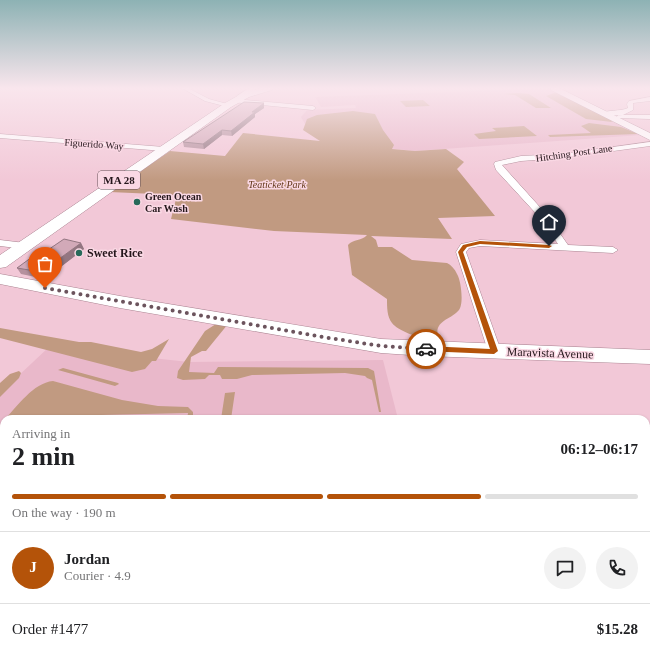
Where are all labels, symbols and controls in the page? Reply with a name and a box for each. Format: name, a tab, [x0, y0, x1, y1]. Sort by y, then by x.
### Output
street label: Figuerido Way	[64, 136, 124, 152]
street label: Hitching Post Lane	[535, 142, 614, 164]
road number: MA 28	[98, 171, 140, 189]
park label: Teaticket Park	[248, 179, 306, 190]
place label: Green Ocean Car Wash	[145, 191, 202, 214]
marker: Green Ocean Car Wash	[132, 197, 142, 207]
pin	[532, 205, 566, 246]
icon: home	[538, 211, 560, 233]
place label: Sweet Rice	[87, 246, 143, 260]
pin	[28, 247, 62, 288]
marker: Sweet Rice	[74, 248, 84, 258]
icon: bag	[34, 253, 56, 275]
courier	[406, 329, 446, 369]
icon: car	[415, 338, 437, 360]
street label: Maravista Avenue	[506, 344, 594, 362]
text: Arriving in	[12, 426, 70, 441]
text: 06:12–06:17	[561, 441, 638, 457]
text: 2 min	[12, 442, 75, 471]
text: On the way · 190 m	[12, 505, 116, 520]
button: chat	[544, 547, 586, 589]
button: phone	[596, 547, 638, 589]
text: Jordan	[64, 551, 110, 567]
text: J	[29, 559, 37, 575]
text: Courier · 4.9	[64, 568, 131, 583]
text: Order #1477	[12, 621, 88, 637]
text: $15.28	[597, 621, 638, 637]

